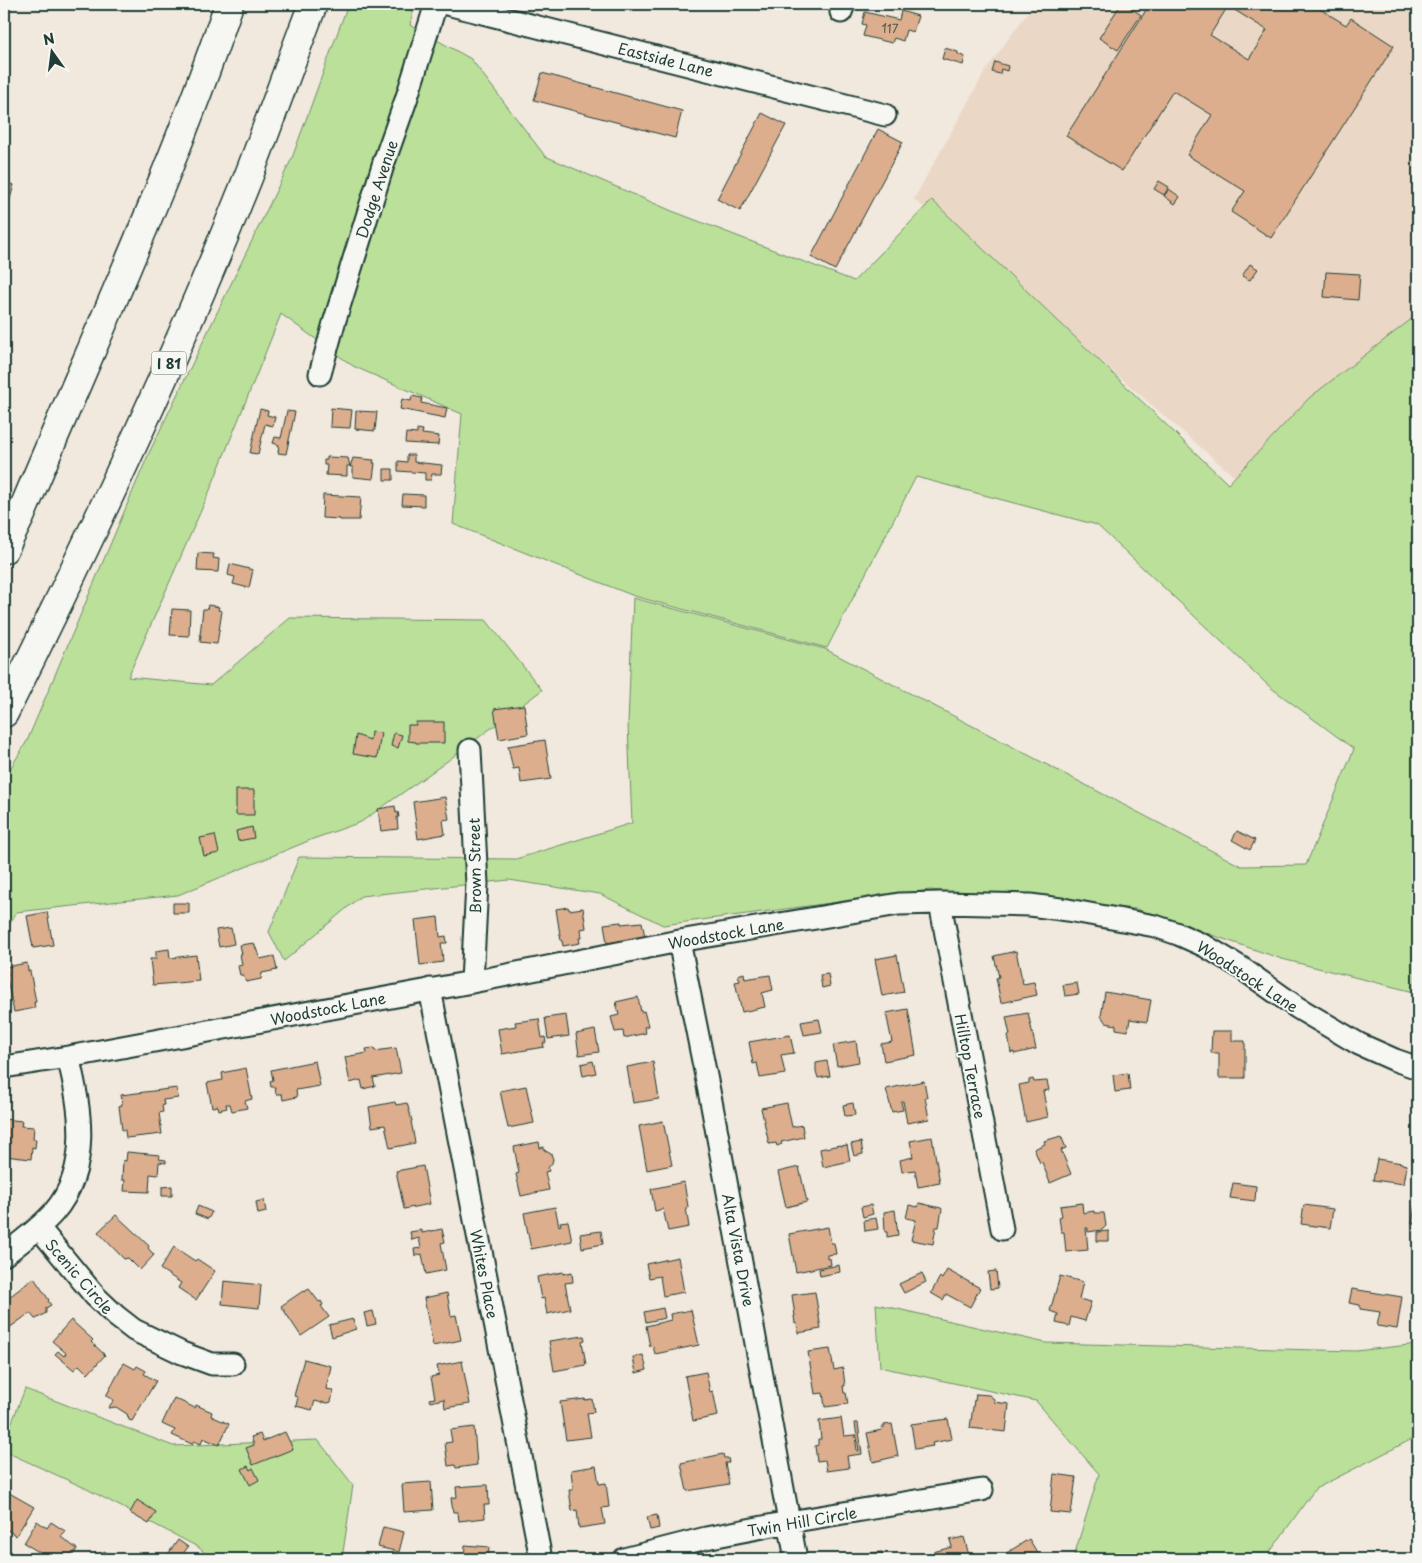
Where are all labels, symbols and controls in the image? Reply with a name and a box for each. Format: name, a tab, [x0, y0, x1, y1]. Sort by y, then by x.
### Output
house number: 117	[882, 19, 899, 37]
text: N	[41, 27, 57, 50]
north arrow	[28, 28, 78, 78]
street label: Eastside Lane	[616, 36, 716, 82]
street label: Dodge Avenue	[349, 137, 403, 241]
road number: I 81	[152, 352, 186, 374]
street label: Brown Street	[462, 818, 486, 914]
street label: Woodstock Lane	[666, 911, 786, 955]
street label: Woodstock Lane	[1193, 934, 1303, 1018]
street label: Woodstock Lane	[268, 986, 388, 1030]
street label: Hilltop Terrace	[950, 1012, 992, 1120]
street label: Alta Vista Drive	[717, 1191, 761, 1309]
street label: Whites Place	[465, 1227, 505, 1321]
street label: Scenic Circle	[41, 1233, 119, 1319]
street label: Twin Hill Circle	[745, 1500, 859, 1542]

